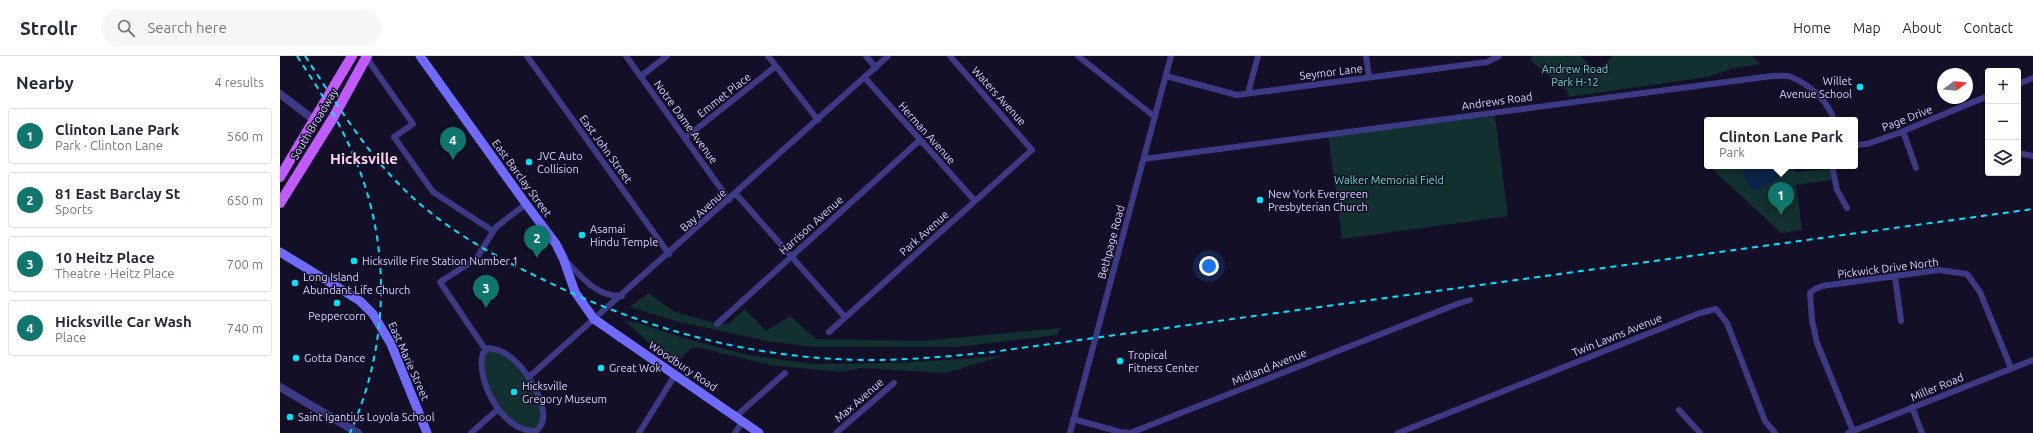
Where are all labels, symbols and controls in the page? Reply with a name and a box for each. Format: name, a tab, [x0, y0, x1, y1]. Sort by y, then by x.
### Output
search box	[101, 10, 381, 46]
text: Strollr	[20, 17, 77, 39]
icon: search	[115, 17, 137, 39]
text: Search here	[147, 19, 227, 36]
text: Home	[1793, 20, 1831, 36]
text: Map	[1853, 20, 1881, 36]
text: About	[1903, 20, 1942, 36]
text: Contact	[1964, 20, 2013, 36]
street label: Seymor Lane	[1299, 62, 1363, 82]
park label: Andrew Road Park H-12	[1542, 63, 1608, 88]
street label: Waters Avenue	[970, 64, 1028, 128]
north arrow	[1937, 68, 1973, 104]
map controls	[1985, 68, 2021, 176]
button: +	[1985, 68, 2021, 104]
street label: Emmet Place	[695, 70, 753, 120]
text: Nearby	[16, 73, 74, 92]
text: 4 results	[214, 75, 264, 89]
place label: Willet Avenue School	[1780, 75, 1853, 100]
street label: Notre Dame Avenue	[652, 78, 720, 166]
marker: Willet Avenue School	[1855, 82, 1865, 92]
street label: South Broadway	[288, 86, 340, 162]
street label: Andrews Road	[1461, 90, 1533, 112]
street label: Herman Avenue	[896, 100, 958, 166]
street label: Page Drive	[1880, 103, 1934, 133]
button: −	[1985, 104, 2021, 140]
street label: East John Street	[577, 113, 635, 186]
popup	[1704, 117, 1858, 169]
text: Clinton Lane Park	[55, 121, 179, 138]
pin: 4	[440, 127, 466, 160]
text: Clinton Lane Park	[1719, 128, 1843, 145]
text: 1	[26, 129, 34, 143]
text: 560 m	[227, 129, 263, 143]
street label: East Barclay Street	[490, 137, 554, 219]
text: Park · Clinton Lane	[55, 138, 163, 152]
button: layers	[1985, 140, 2021, 176]
text: Park	[1719, 145, 1745, 159]
district label: Hicksville	[330, 150, 398, 167]
place label: JVC Auto Collision	[537, 150, 583, 175]
marker: JVC Auto Collision	[524, 157, 534, 167]
park label: Walker Memorial Field	[1334, 174, 1444, 186]
pin: 1	[1768, 182, 1794, 215]
text: 81 East Barclay St	[55, 185, 180, 202]
street label: Bay Avenue	[678, 186, 728, 234]
place label: New York Evergreen Presbyterian Church	[1268, 188, 1368, 213]
text: 2	[26, 193, 34, 207]
text: 650 m	[227, 193, 263, 207]
street label: Harrison Avenue	[777, 193, 845, 257]
marker: New York Evergreen Presbyterian Church	[1255, 195, 1265, 205]
text: Sports	[55, 202, 93, 216]
street label: Bethpage Road	[1095, 204, 1127, 280]
street label: Park Avenue	[897, 208, 951, 258]
place label: Asamai Hindu Temple	[590, 223, 658, 248]
pin: 2	[524, 225, 550, 258]
marker: Asamai Hindu Temple	[577, 230, 587, 240]
text: 10 Heitz Place	[55, 249, 155, 266]
place label: Hicksville Fire Station Number 1	[362, 255, 518, 267]
marker: Hicksville Fire Station Number 1	[349, 256, 359, 266]
your location	[1199, 256, 1219, 276]
street label: Pickwick Drive North	[1837, 256, 1939, 280]
text: 3	[26, 257, 34, 271]
text: 700 m	[227, 257, 263, 271]
text: Theatre · Heitz Place	[55, 266, 174, 280]
place label: Long Island Abundant Life Church	[303, 271, 410, 296]
pin: 3	[473, 275, 499, 308]
marker: Long Island Abundant Life Church	[290, 278, 300, 288]
marker: Peppercorn	[332, 298, 342, 308]
place label: Peppercorn	[308, 310, 366, 322]
street label: Twin Lawns Avenue	[1570, 311, 1664, 359]
text: Hicksville Car Wash	[55, 313, 192, 330]
street label: East Marie Street	[386, 320, 432, 403]
text: 4	[26, 321, 34, 335]
text: 740 m	[227, 321, 263, 335]
text: Place	[55, 330, 86, 344]
street label: Woodbury Road	[647, 339, 719, 393]
street label: Midland Avenue	[1230, 347, 1308, 387]
place label: Tropical Fitness Center	[1128, 349, 1200, 374]
place label: Gotta Dance	[304, 352, 365, 364]
marker: Gotta Dance	[291, 353, 301, 363]
marker: Tropical Fitness Center	[1115, 356, 1125, 366]
place label: Great Wok	[609, 362, 661, 374]
marker: Great Wok	[596, 363, 606, 373]
street label: Miller Road	[1909, 371, 1965, 403]
street label: Max Avenue	[832, 376, 886, 424]
place label: Hicksville Gregory Museum	[522, 380, 607, 405]
marker: Hicksville Gregory Museum	[509, 387, 519, 397]
place label: Saint Igantius Loyola School	[298, 411, 435, 423]
marker: Saint Igantius Loyola School	[285, 412, 295, 422]

